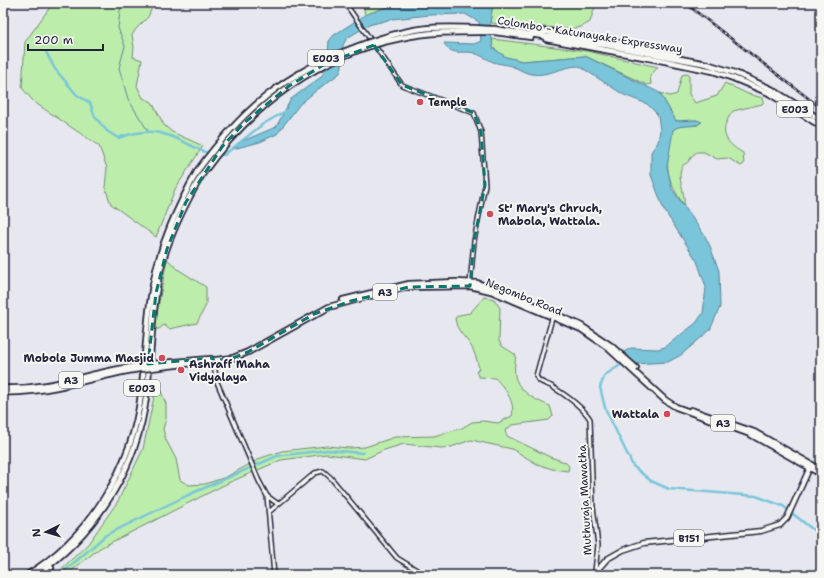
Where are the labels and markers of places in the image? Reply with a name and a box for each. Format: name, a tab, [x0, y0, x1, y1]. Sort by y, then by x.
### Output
place label: Temple	[428, 95, 468, 110]
marker: Temple	[415, 97, 425, 107]
place label: St' Mary's Chruch, Mabola, Wattala.	[498, 201, 602, 229]
marker: St' Mary's Chruch, Mabola, Wattala.	[485, 209, 495, 219]
place label: Mobole Jumma Masjid	[24, 351, 154, 366]
marker: Mobole Jumma Masjid	[157, 353, 167, 363]
place label: Ashraff Maha Vidyalaya	[189, 357, 270, 385]
marker: Ashraff Maha Vidyalaya	[176, 365, 186, 375]
place label: Wattala	[612, 407, 659, 422]
marker: Wattala	[662, 409, 672, 419]

